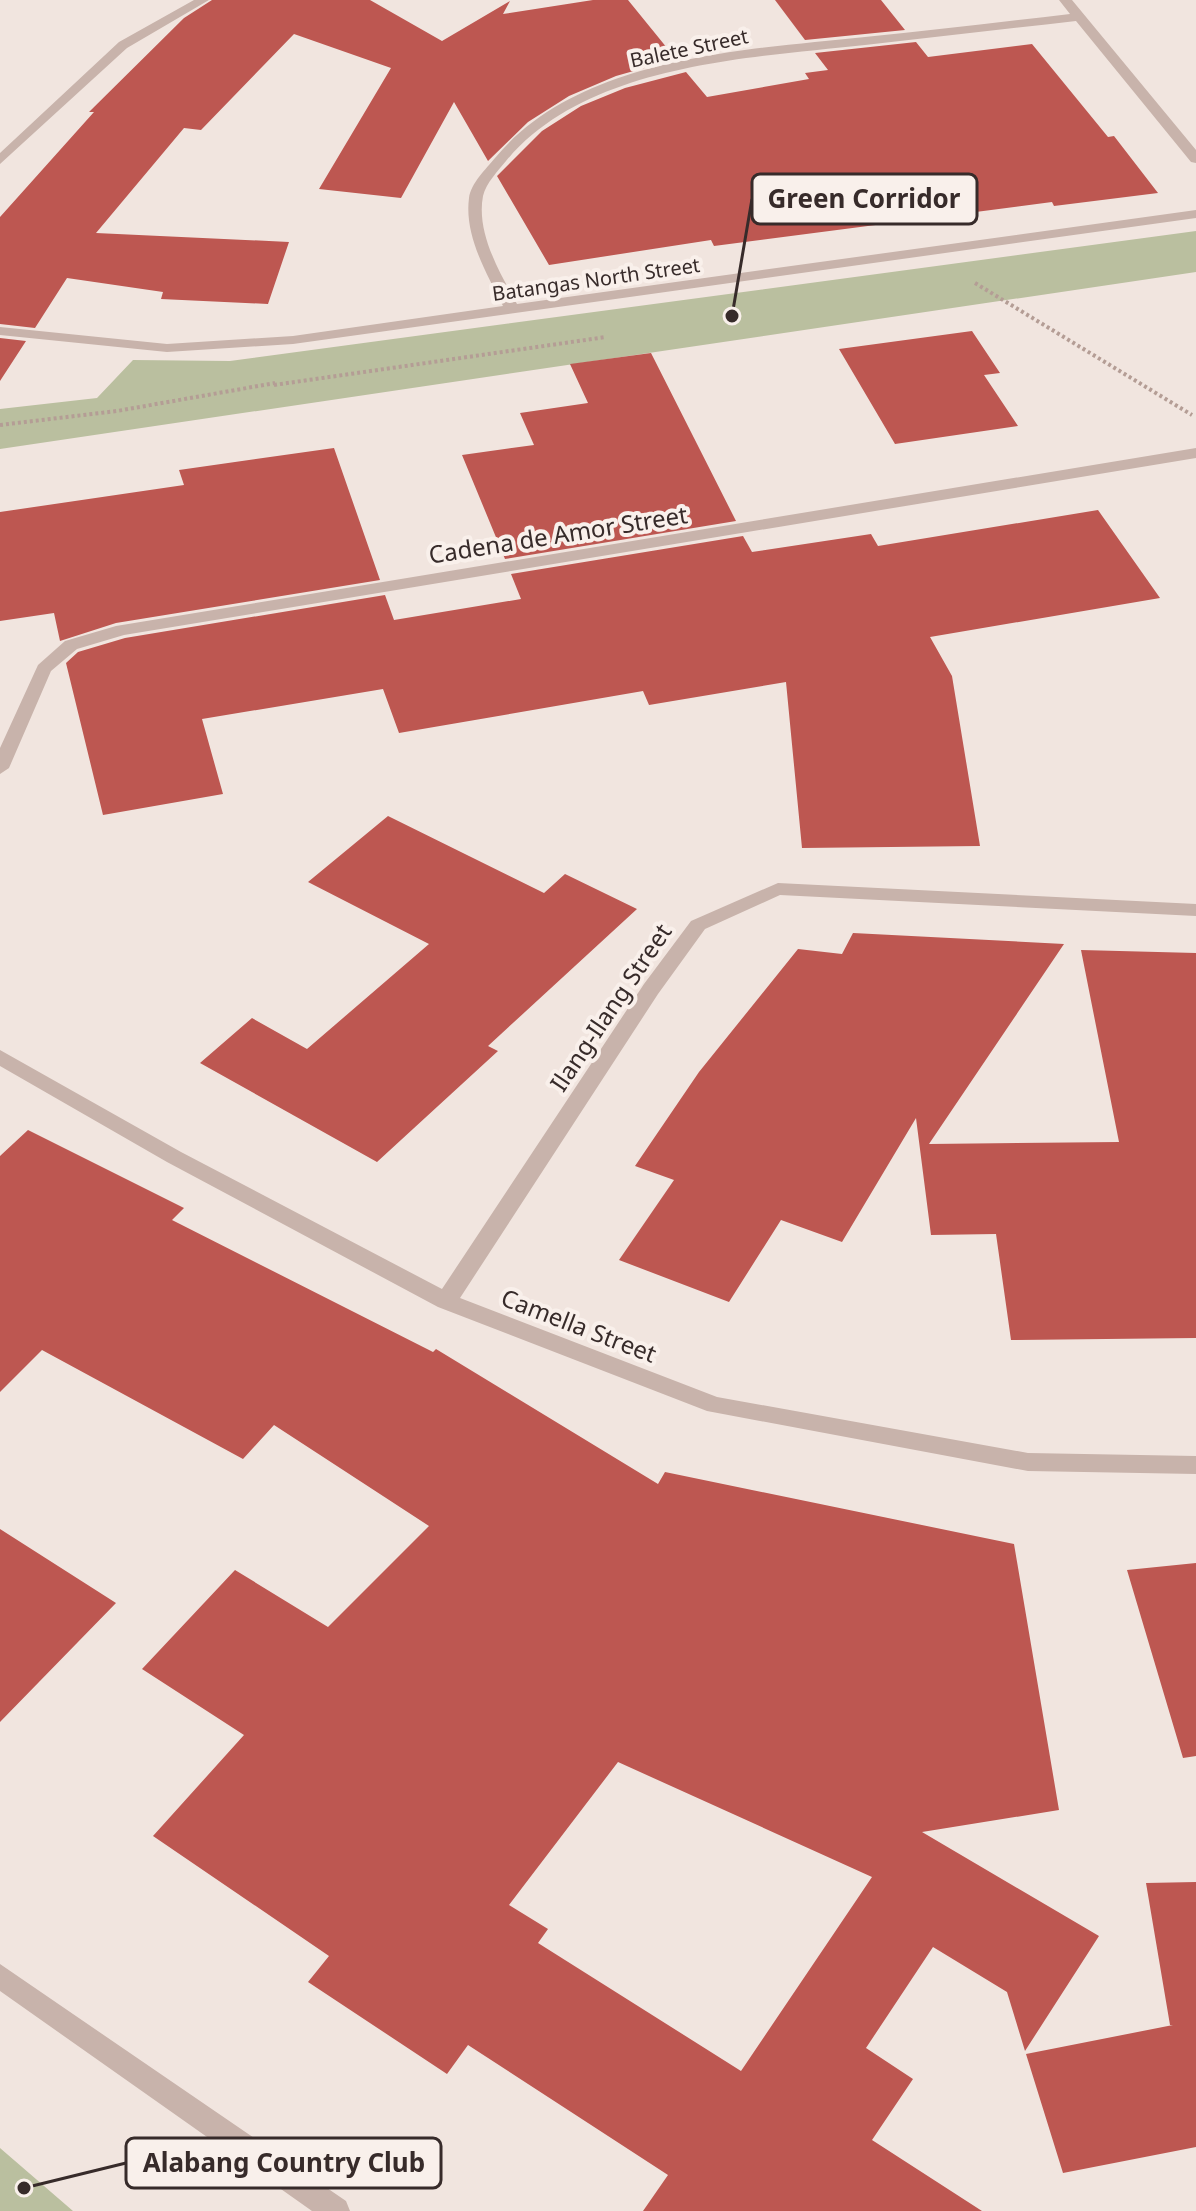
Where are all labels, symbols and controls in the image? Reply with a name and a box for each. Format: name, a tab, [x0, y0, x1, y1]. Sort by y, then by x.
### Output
street label: Balete Street	[627, 22, 751, 74]
callout: Green Corridor	[752, 174, 977, 224]
text: Green Corridor	[768, 180, 961, 216]
street label: Batangas North Street	[490, 251, 702, 307]
street label: Cadena de Amor Street	[426, 497, 690, 571]
street label: Ilang-Ilang Street	[542, 916, 679, 1097]
street label: Camella Street	[497, 1280, 662, 1370]
callout: Alabang Country Club	[126, 2138, 441, 2188]
text: Alabang Country Club	[143, 2144, 425, 2180]

